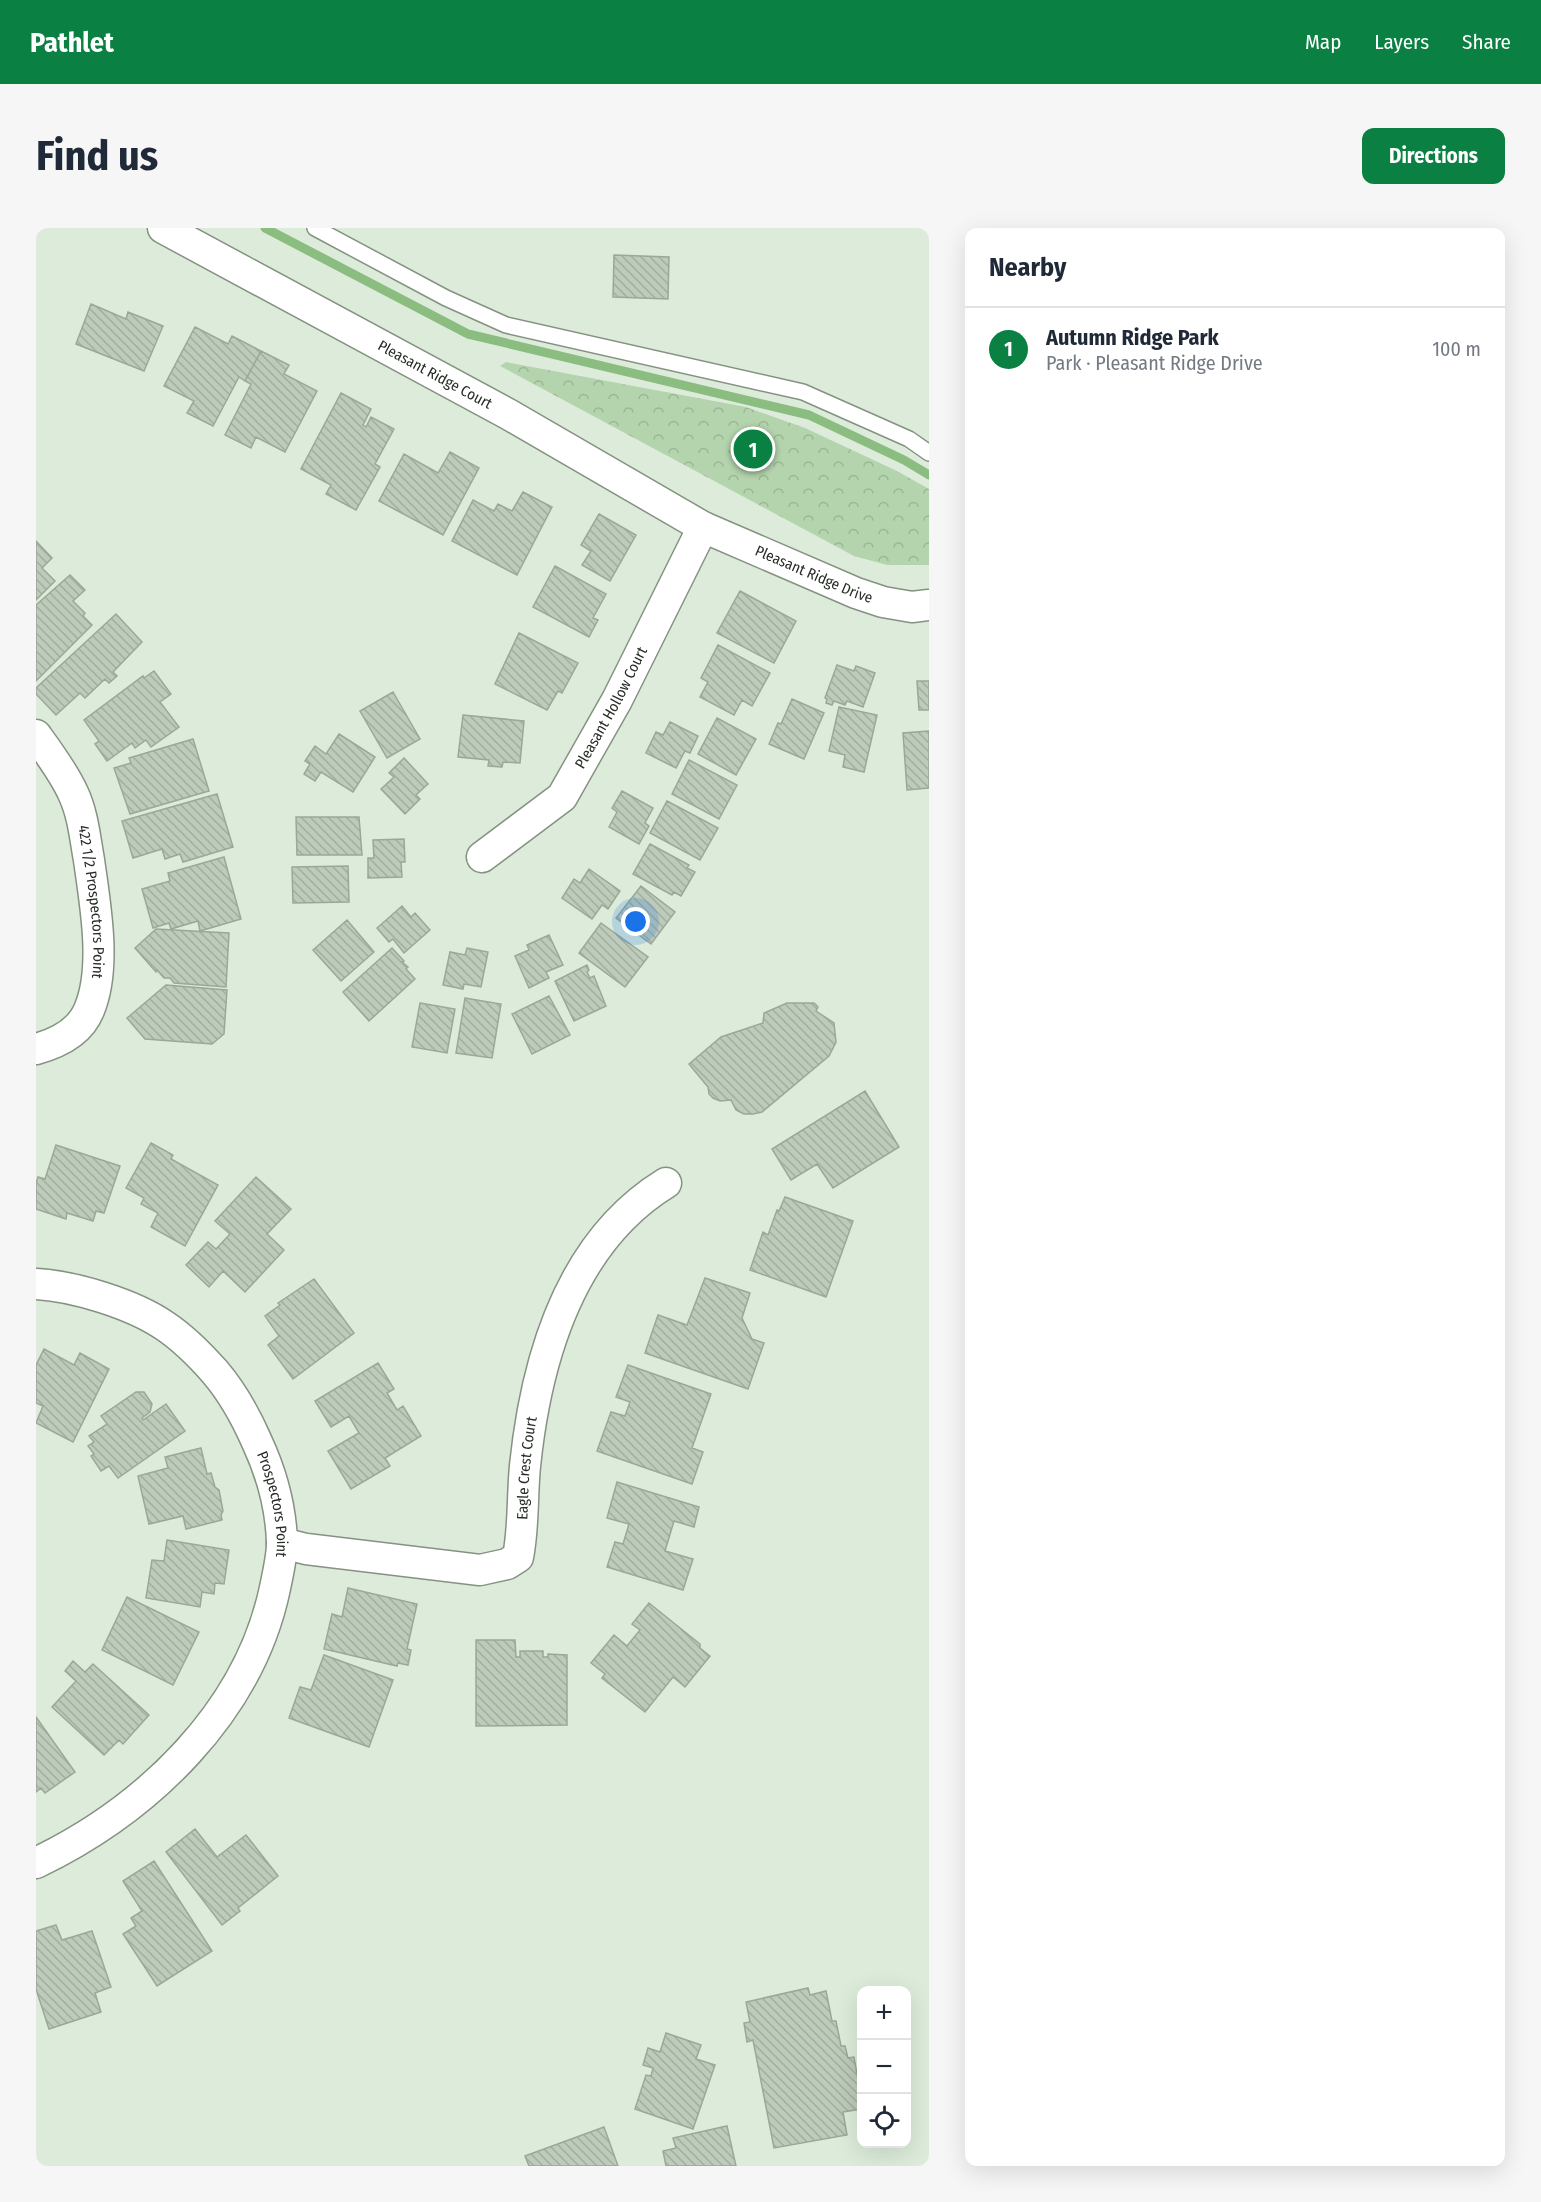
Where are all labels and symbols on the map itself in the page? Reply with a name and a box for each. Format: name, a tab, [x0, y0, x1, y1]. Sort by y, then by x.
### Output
street label: Pleasant Ridge Court	[375, 337, 495, 413]
pin: 1	[734, 426, 772, 472]
street label: Pleasant Ridge Drive	[753, 542, 875, 607]
street label: Pleasant Hollow Court	[571, 644, 651, 772]
street label: 422 1/2 Prospectors Point	[74, 824, 108, 980]
your location	[621, 907, 650, 936]
street label: Eagle Crest Court	[513, 1415, 541, 1520]
street label: Prospectors Point	[253, 1449, 291, 1558]

